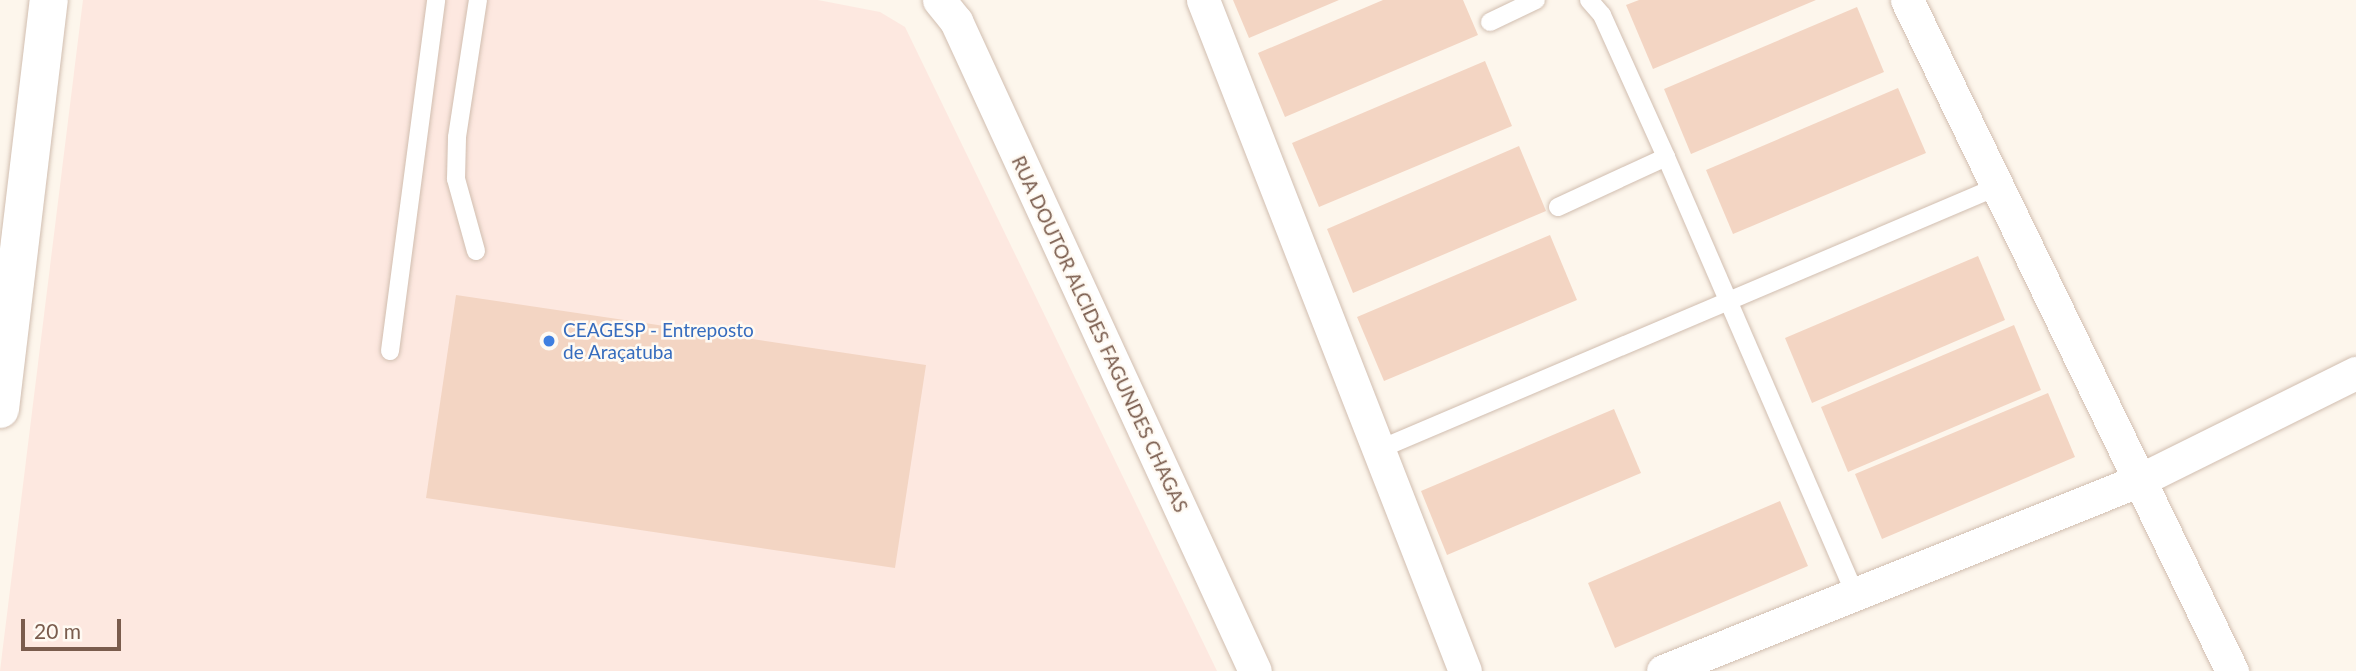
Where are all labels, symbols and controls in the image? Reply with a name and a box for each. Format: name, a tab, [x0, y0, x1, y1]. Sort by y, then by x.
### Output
street label: RUA DOUTOR ALCIDES FAGUNDES CHAGAS	[1007, 152, 1193, 516]
place label: CEAGESP - Entreposto de Araçatuba	[563, 319, 754, 363]
marker: CEAGESP - Entreposto de Araçatuba	[541, 333, 557, 349]
scale bar	[24, 604, 124, 648]
text: 20 m	[34, 618, 81, 643]

